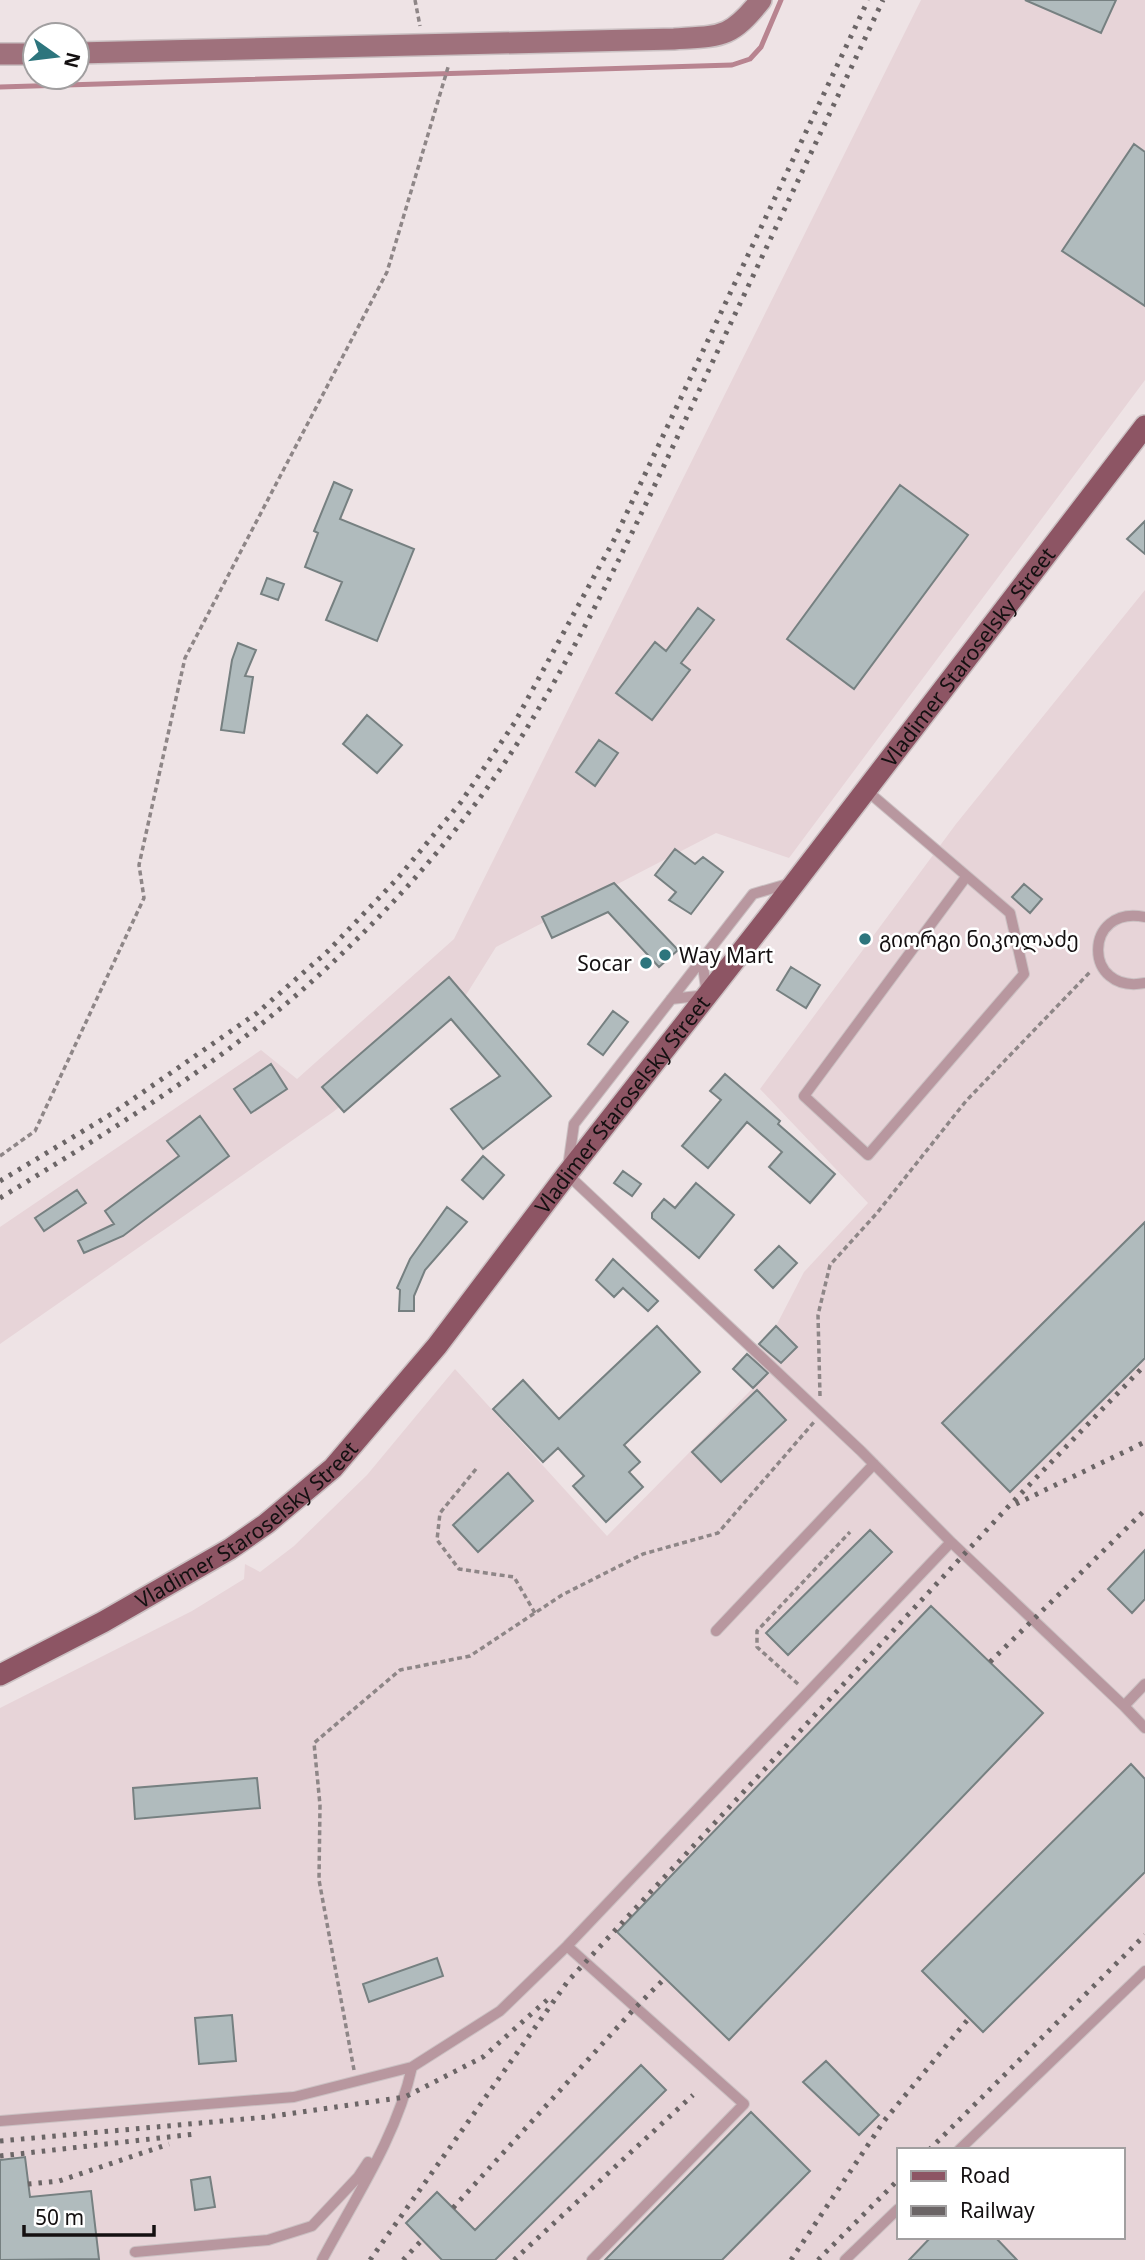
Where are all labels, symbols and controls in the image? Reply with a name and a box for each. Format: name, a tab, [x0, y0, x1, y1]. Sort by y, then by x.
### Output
north arrow	[21, 21, 91, 91]
text: N	[58, 49, 87, 71]
street label: Vladimer Staroselsky Street	[875, 541, 1061, 772]
place label: გიორგი ნიკოლაძე	[879, 925, 1079, 953]
marker: გიორგი ნიკოლაძე	[857, 931, 873, 947]
place label: Way Mart	[679, 941, 774, 969]
marker: Way Mart	[657, 947, 673, 963]
place label: Socar	[577, 949, 632, 977]
marker: Socar	[638, 955, 654, 971]
street label: Vladimer Staroselsky Street	[528, 989, 716, 1219]
street label: Vladimer Staroselsky Street	[130, 1435, 364, 1614]
legend	[897, 2148, 1124, 2239]
text: Road	[960, 2161, 1010, 2189]
scale bar	[24, 2194, 154, 2238]
text: Railway	[960, 2196, 1035, 2224]
text: 50 m	[35, 2203, 84, 2231]

